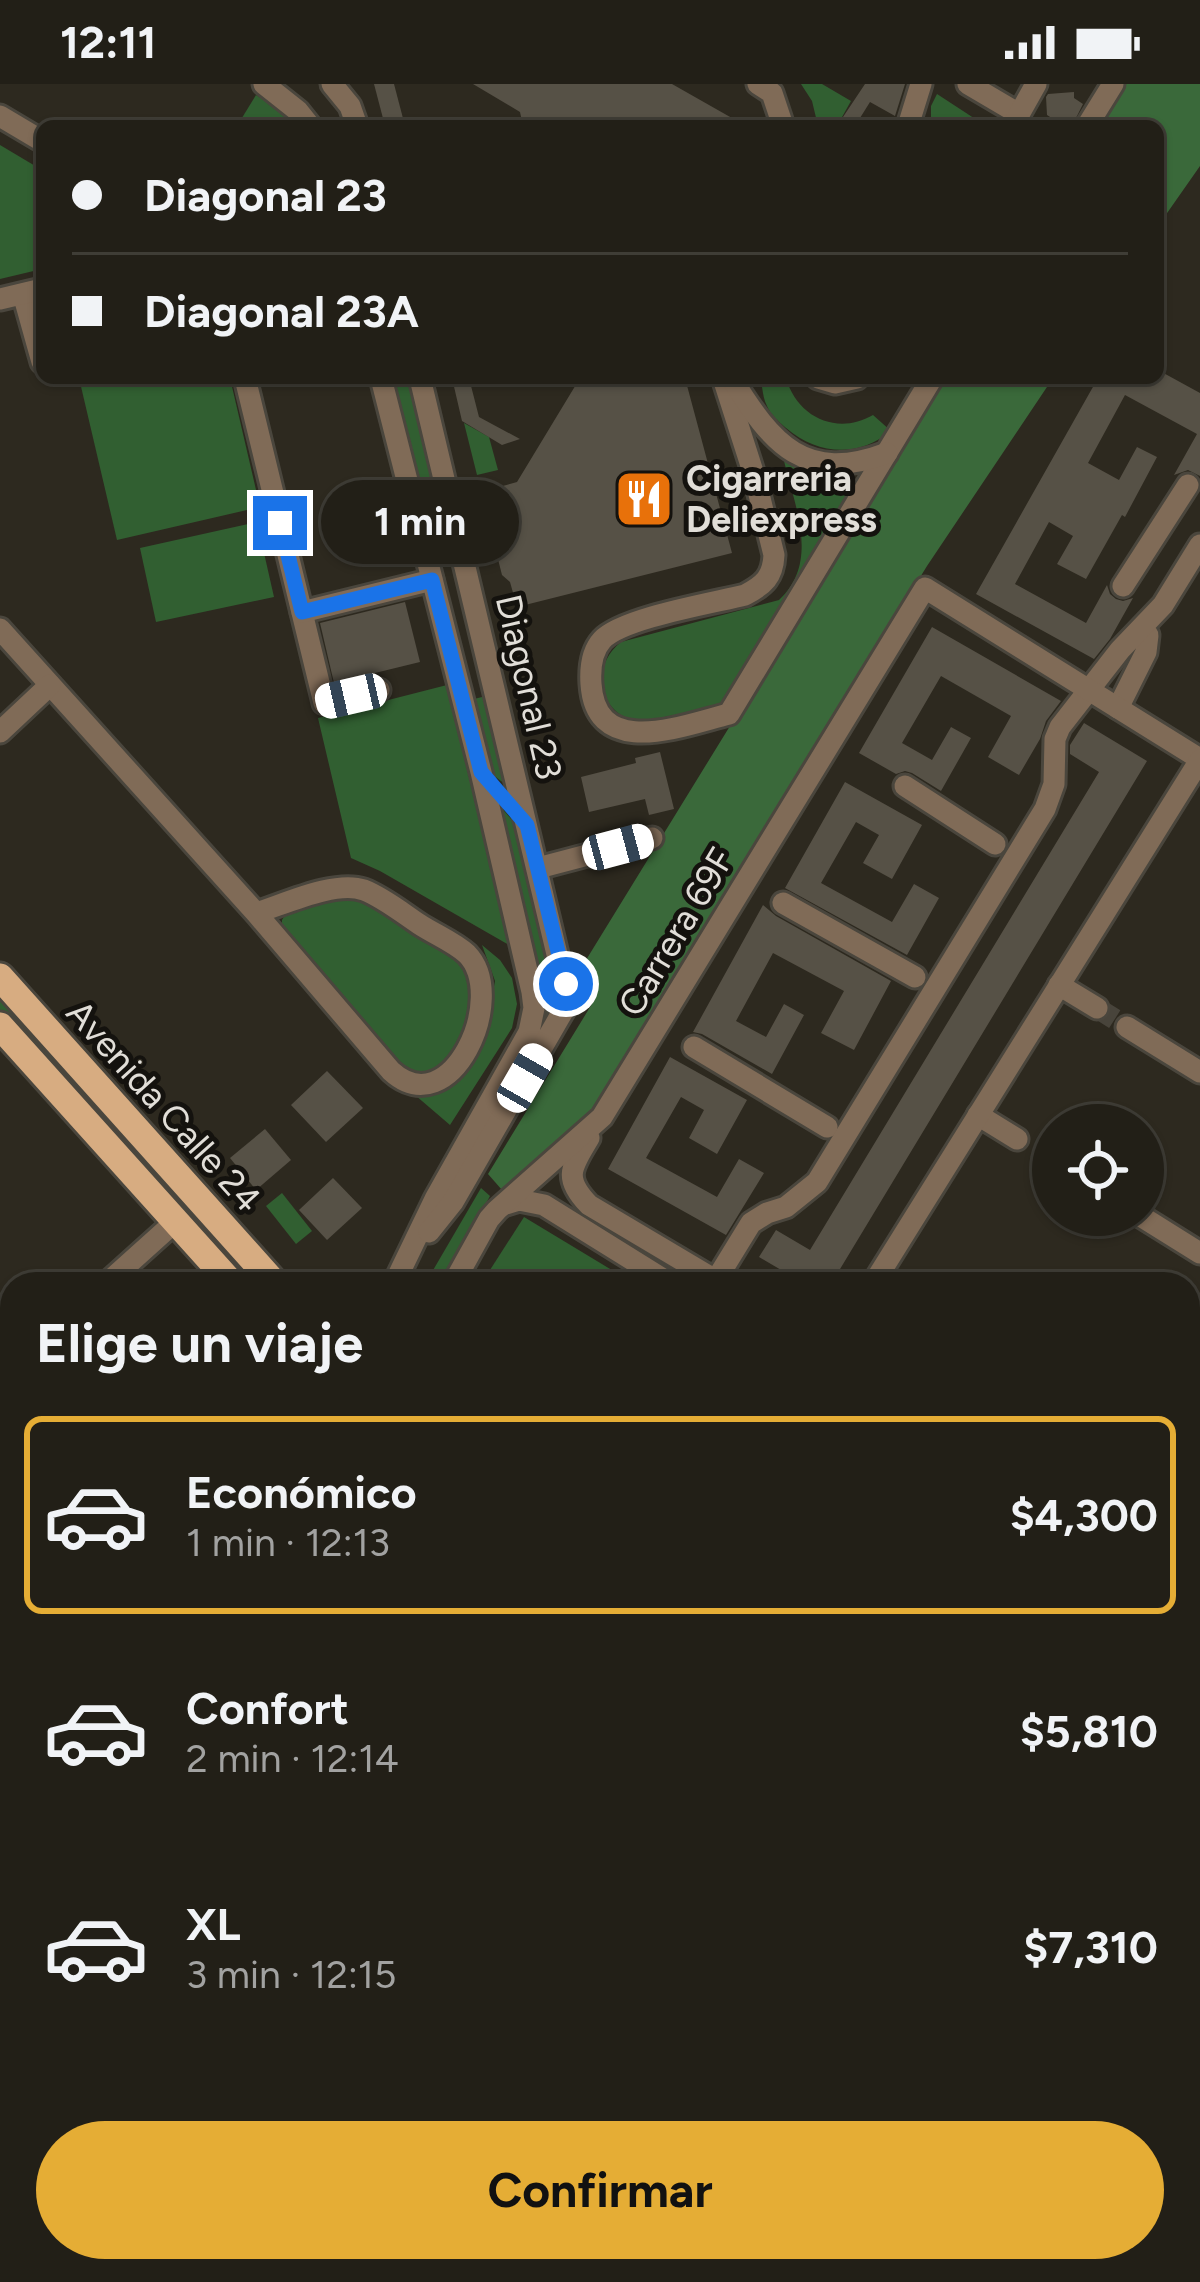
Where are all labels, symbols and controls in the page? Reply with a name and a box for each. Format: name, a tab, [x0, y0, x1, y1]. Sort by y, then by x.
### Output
text: 12:11	[60, 15, 157, 69]
text: Diagonal 23	[144, 168, 387, 222]
text: Diagonal 23A	[144, 284, 419, 338]
place label: Cigarreria Deliexpress	[686, 457, 877, 541]
restaurant icon: Cigarreria Deliexpress	[613, 468, 675, 530]
callout: 1 min	[322, 481, 520, 565]
route end	[253, 496, 307, 550]
text: 1 min	[374, 498, 466, 545]
street label: Diagonal 23	[487, 590, 571, 784]
car	[312, 670, 390, 722]
car	[579, 820, 657, 874]
street label: Carrera 69F	[609, 840, 743, 1024]
route start	[539, 957, 593, 1011]
street label: Avenida Calle 24	[58, 991, 270, 1221]
car	[491, 1038, 559, 1118]
map controls	[1032, 1104, 1164, 1236]
button: locate	[1032, 1104, 1164, 1236]
text: Elige un viaje	[36, 1311, 363, 1376]
icon: car	[42, 1461, 150, 1569]
text: Económico	[186, 1465, 417, 1519]
text: $4,300	[1010, 1488, 1158, 1542]
text: 1 min · 12:13	[186, 1519, 390, 1566]
icon: car	[42, 1677, 150, 1785]
text: Confort	[186, 1681, 349, 1735]
text: $5,810	[1020, 1704, 1158, 1758]
text: 2 min · 12:14	[186, 1735, 399, 1782]
icon: car	[42, 1893, 150, 2001]
text: XL	[186, 1897, 241, 1951]
text: $7,310	[1023, 1920, 1158, 1974]
text: 3 min · 12:15	[186, 1951, 396, 1998]
button: Confirmar	[36, 2121, 1164, 2259]

